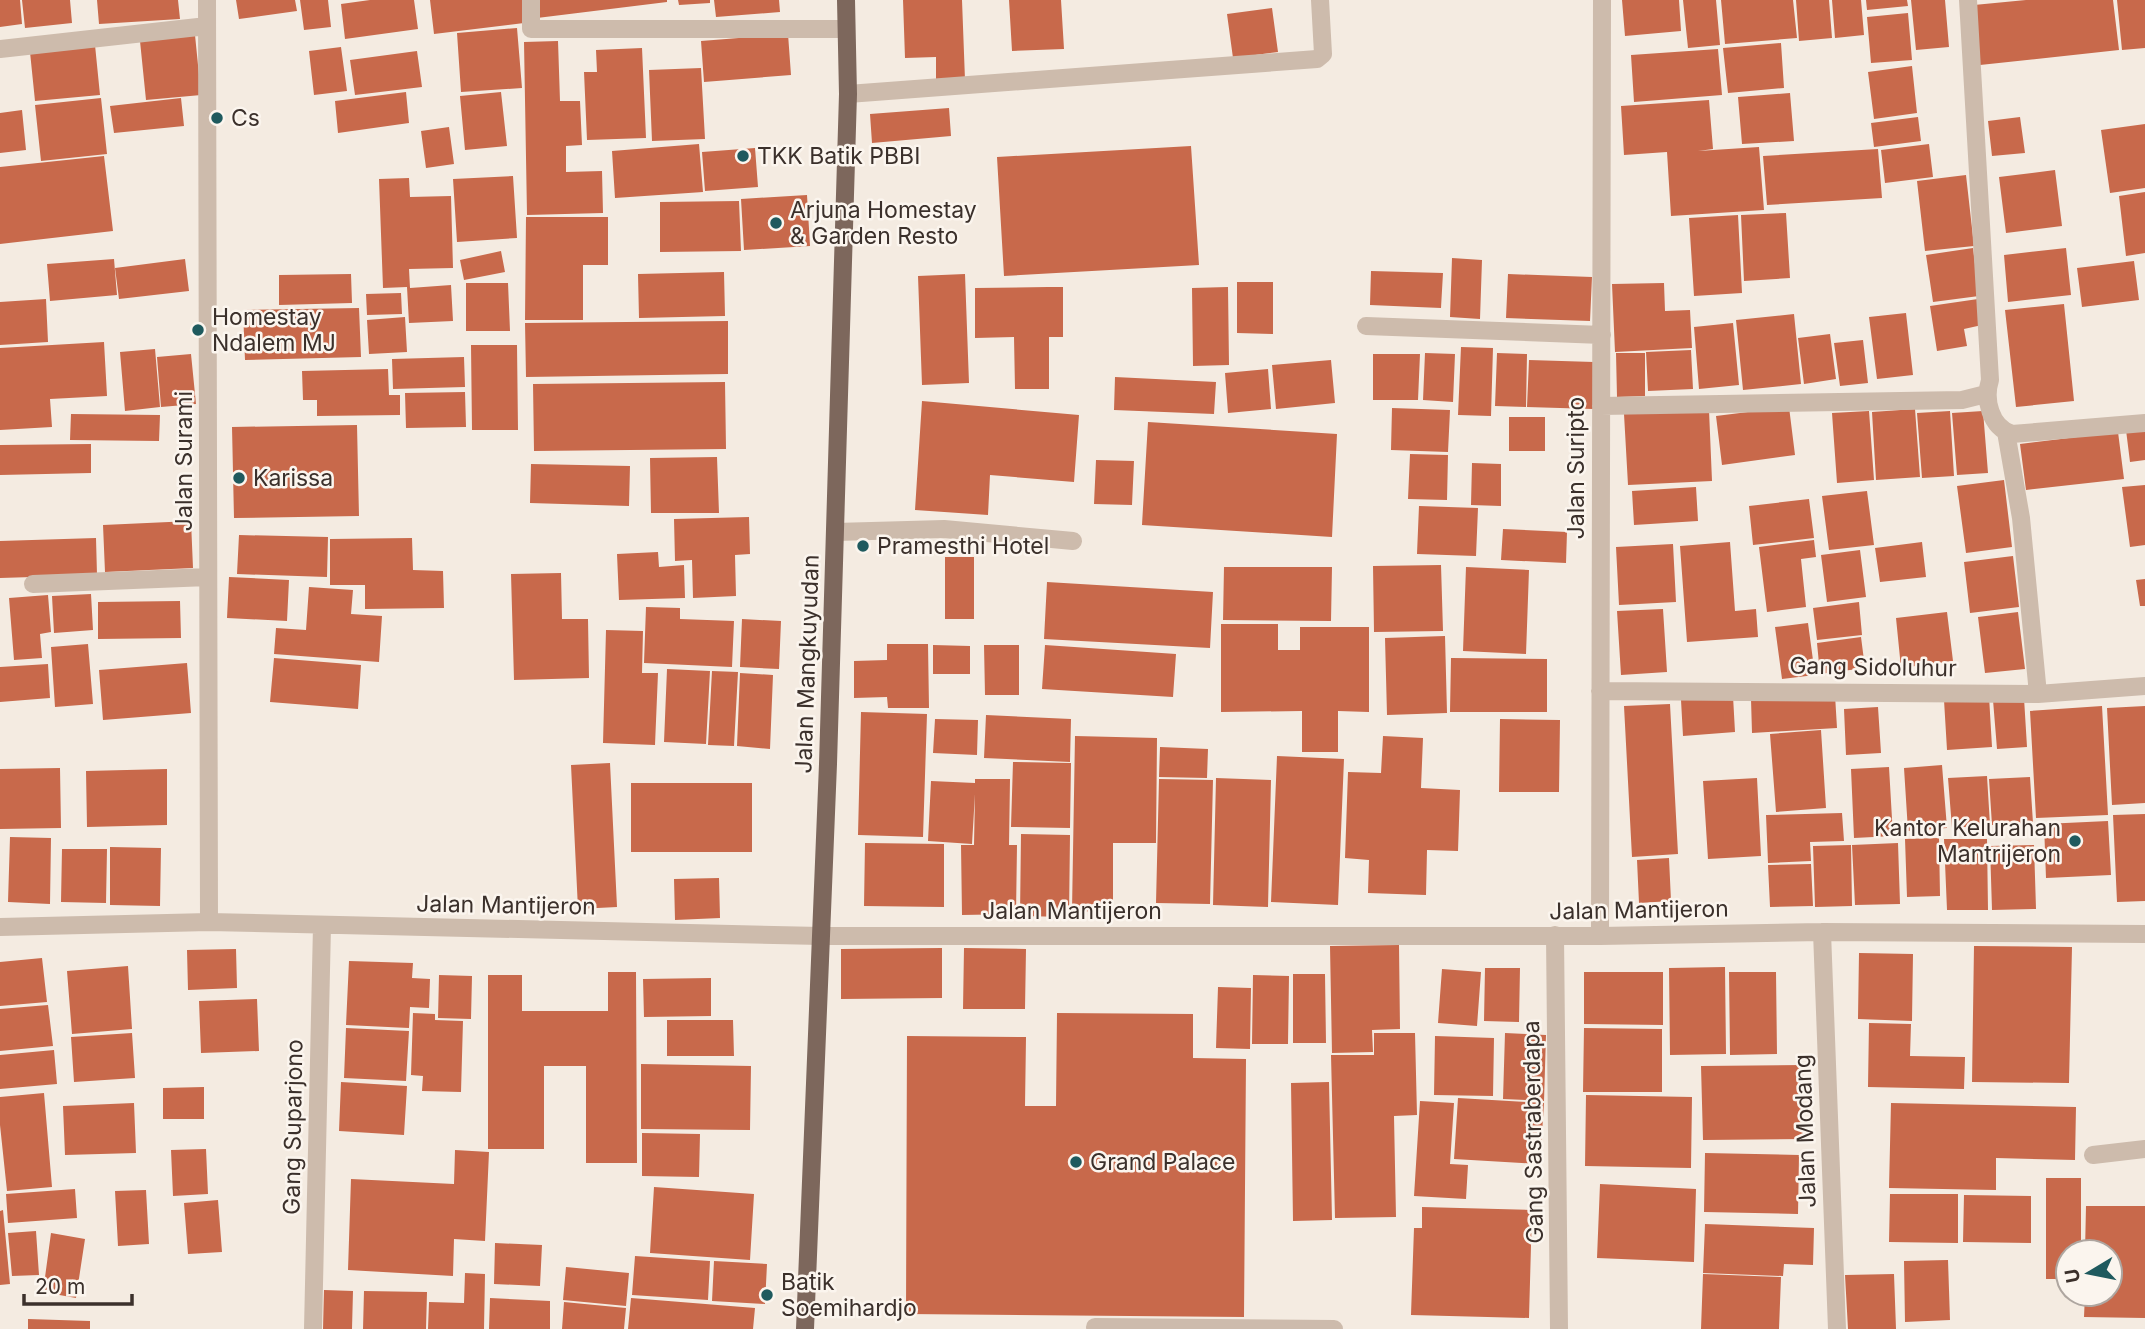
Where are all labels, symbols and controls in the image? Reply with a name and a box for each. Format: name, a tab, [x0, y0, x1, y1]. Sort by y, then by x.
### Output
place label: Cs	[231, 104, 260, 132]
marker: Cs	[209, 110, 225, 126]
place label: TKK Batik PBBI	[757, 142, 920, 170]
marker: TKK Batik PBBI	[735, 148, 751, 164]
place label: Arjuna Homestay & Garden Resto	[790, 196, 977, 250]
marker: Arjuna Homestay & Garden Resto	[768, 215, 784, 231]
place label: Homestay Ndalem MJ	[212, 303, 336, 357]
marker: Homestay Ndalem MJ	[190, 322, 206, 338]
street label: Jalan Surami	[170, 391, 198, 531]
street label: Jalan Suripto	[1562, 397, 1590, 539]
place label: Karissa	[253, 464, 333, 492]
marker: Karissa	[231, 470, 247, 486]
place label: Pramesthi Hotel	[877, 532, 1049, 560]
marker: Pramesthi Hotel	[855, 538, 871, 554]
street label: Jalan Mangkuyudan	[789, 554, 825, 774]
street label: Gang Sidoluhur	[1789, 652, 1957, 682]
place label: Kantor Kelurahan Mantrijeron	[1874, 814, 2061, 868]
marker: Kantor Kelurahan Mantrijeron	[2067, 833, 2083, 849]
street label: Jalan Mantijeron	[416, 889, 596, 921]
street label: Jalan Mantijeron	[1549, 894, 1729, 926]
street label: Jalan Mantijeron	[982, 897, 1162, 925]
street label: Gang Sastraberdapa	[1517, 1020, 1549, 1244]
street label: Gang Suparjono	[277, 1039, 309, 1215]
street label: Jalan Modang	[1788, 1054, 1822, 1208]
place label: Grand Palace	[1090, 1148, 1236, 1176]
marker: Grand Palace	[1068, 1154, 1084, 1170]
north arrow	[2054, 1238, 2124, 1308]
scale bar	[24, 1262, 133, 1306]
text: U	[2060, 1267, 2085, 1285]
place label: Batik Soemihardjo	[781, 1268, 917, 1322]
text: 20 m	[35, 1274, 85, 1299]
marker: Batik Soemihardjo	[759, 1287, 775, 1303]

